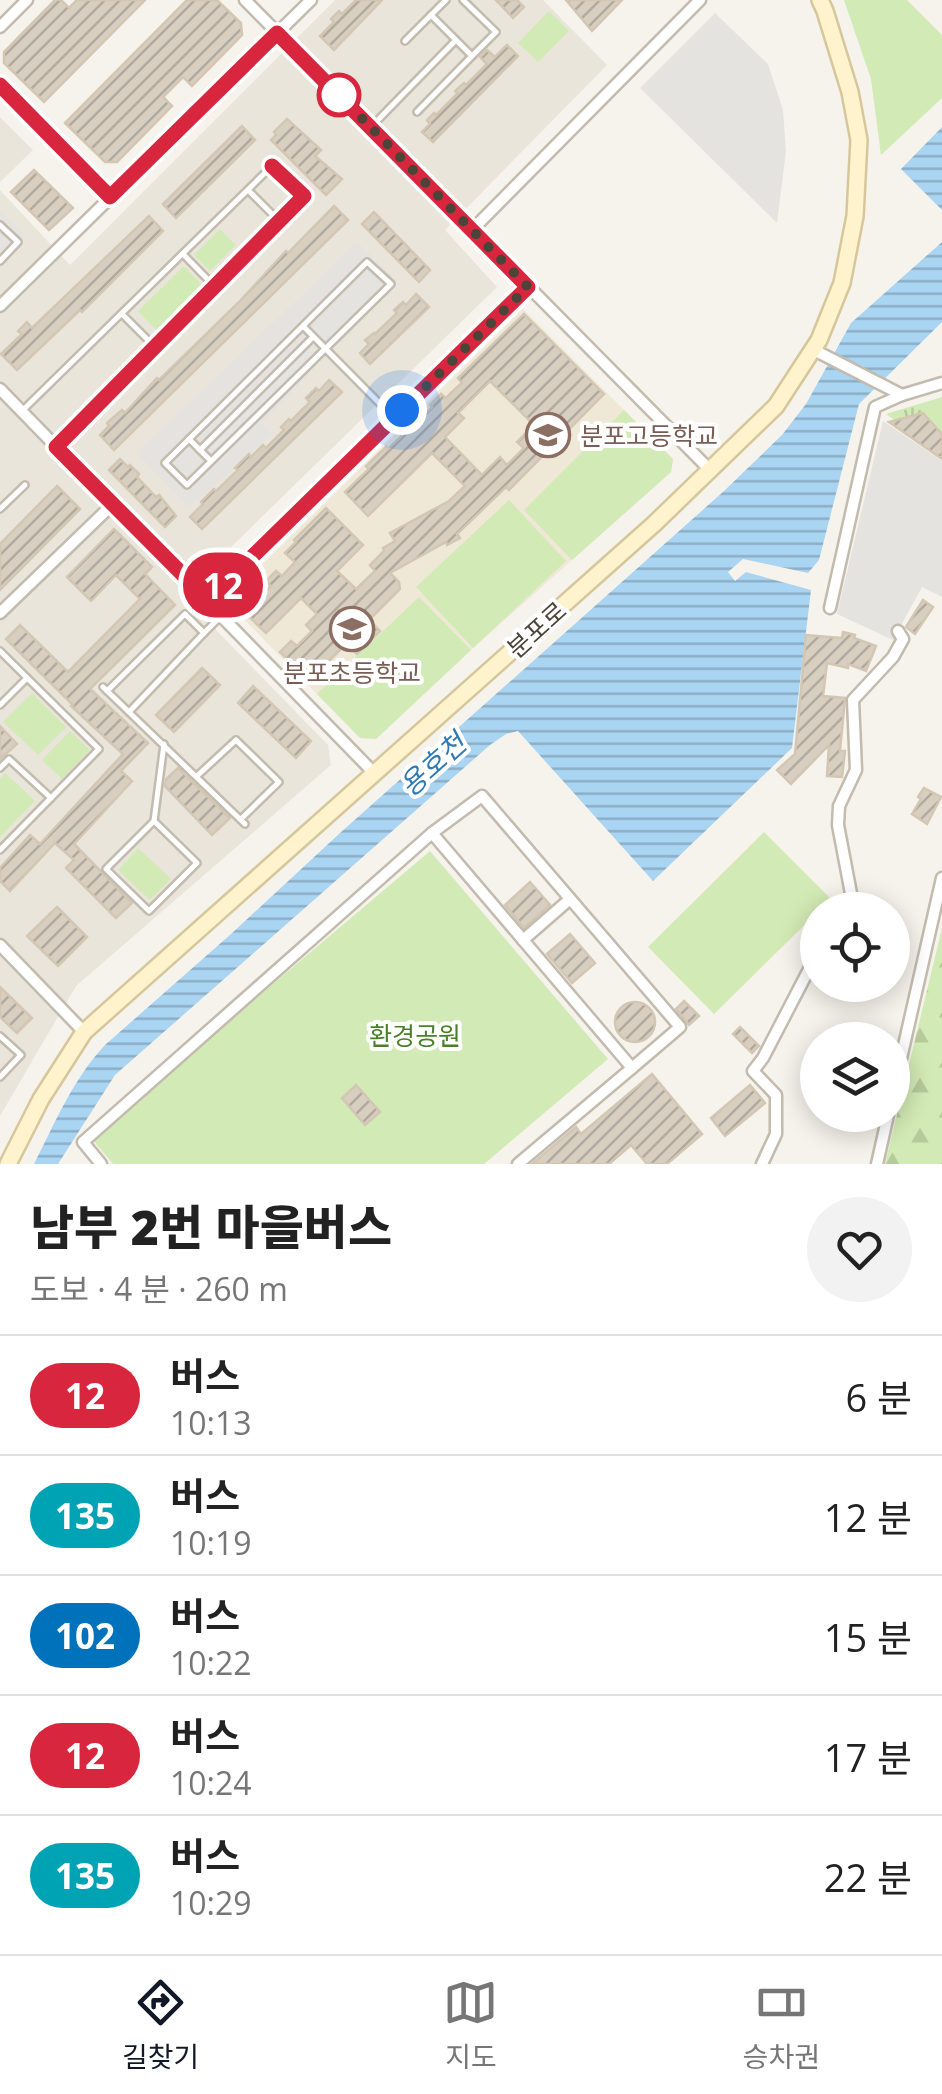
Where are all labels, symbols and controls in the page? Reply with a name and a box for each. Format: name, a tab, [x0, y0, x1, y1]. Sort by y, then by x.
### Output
unlabelled marker	[318, 74, 360, 116]
your location	[377, 385, 427, 435]
school or university icon: 분포고등학교	[525, 412, 571, 458]
place label: 분포고등학교	[580, 418, 718, 452]
line badge: 12	[178, 552, 268, 618]
text: 12	[203, 562, 243, 609]
street label: 분포로	[499, 593, 573, 665]
school or university icon: 분포초등학교	[329, 606, 375, 652]
place label: 분포초등학교	[283, 655, 421, 689]
water label: 용호천	[391, 722, 476, 804]
map controls	[800, 892, 910, 1132]
button: locate	[800, 892, 910, 1002]
park label: 환경공원	[369, 1018, 461, 1052]
button: layers	[800, 1022, 910, 1132]
text: 남부 2번 마을버스	[30, 1194, 392, 1259]
button: heart	[807, 1197, 912, 1302]
text: 도보 · 4 분 · 260 m	[30, 1267, 288, 1310]
text: 버스	[170, 1349, 240, 1401]
text: 6 분	[845, 1371, 912, 1423]
text: 12	[65, 1372, 105, 1419]
text: 10:13	[170, 1401, 252, 1444]
text: 버스	[170, 1469, 240, 1521]
text: 12 분	[824, 1491, 912, 1543]
text: 135	[55, 1492, 115, 1539]
text: 10:19	[170, 1521, 252, 1564]
text: 버스	[170, 1589, 240, 1641]
text: 15 분	[824, 1611, 912, 1663]
text: 102	[55, 1612, 115, 1659]
text: 10:22	[170, 1641, 252, 1684]
text: 버스	[170, 1709, 240, 1761]
text: 17 분	[824, 1731, 912, 1783]
text: 12	[65, 1732, 105, 1779]
text: 10:24	[170, 1761, 252, 1804]
text: 버스	[170, 1829, 240, 1881]
text: 22 분	[824, 1851, 912, 1903]
text: 135	[55, 1852, 115, 1899]
text: 10:29	[170, 1881, 252, 1924]
tab: 길찾기	[122, 1975, 199, 2075]
tab: 지도	[443, 1975, 498, 2075]
tab: 승차권	[743, 1975, 820, 2075]

